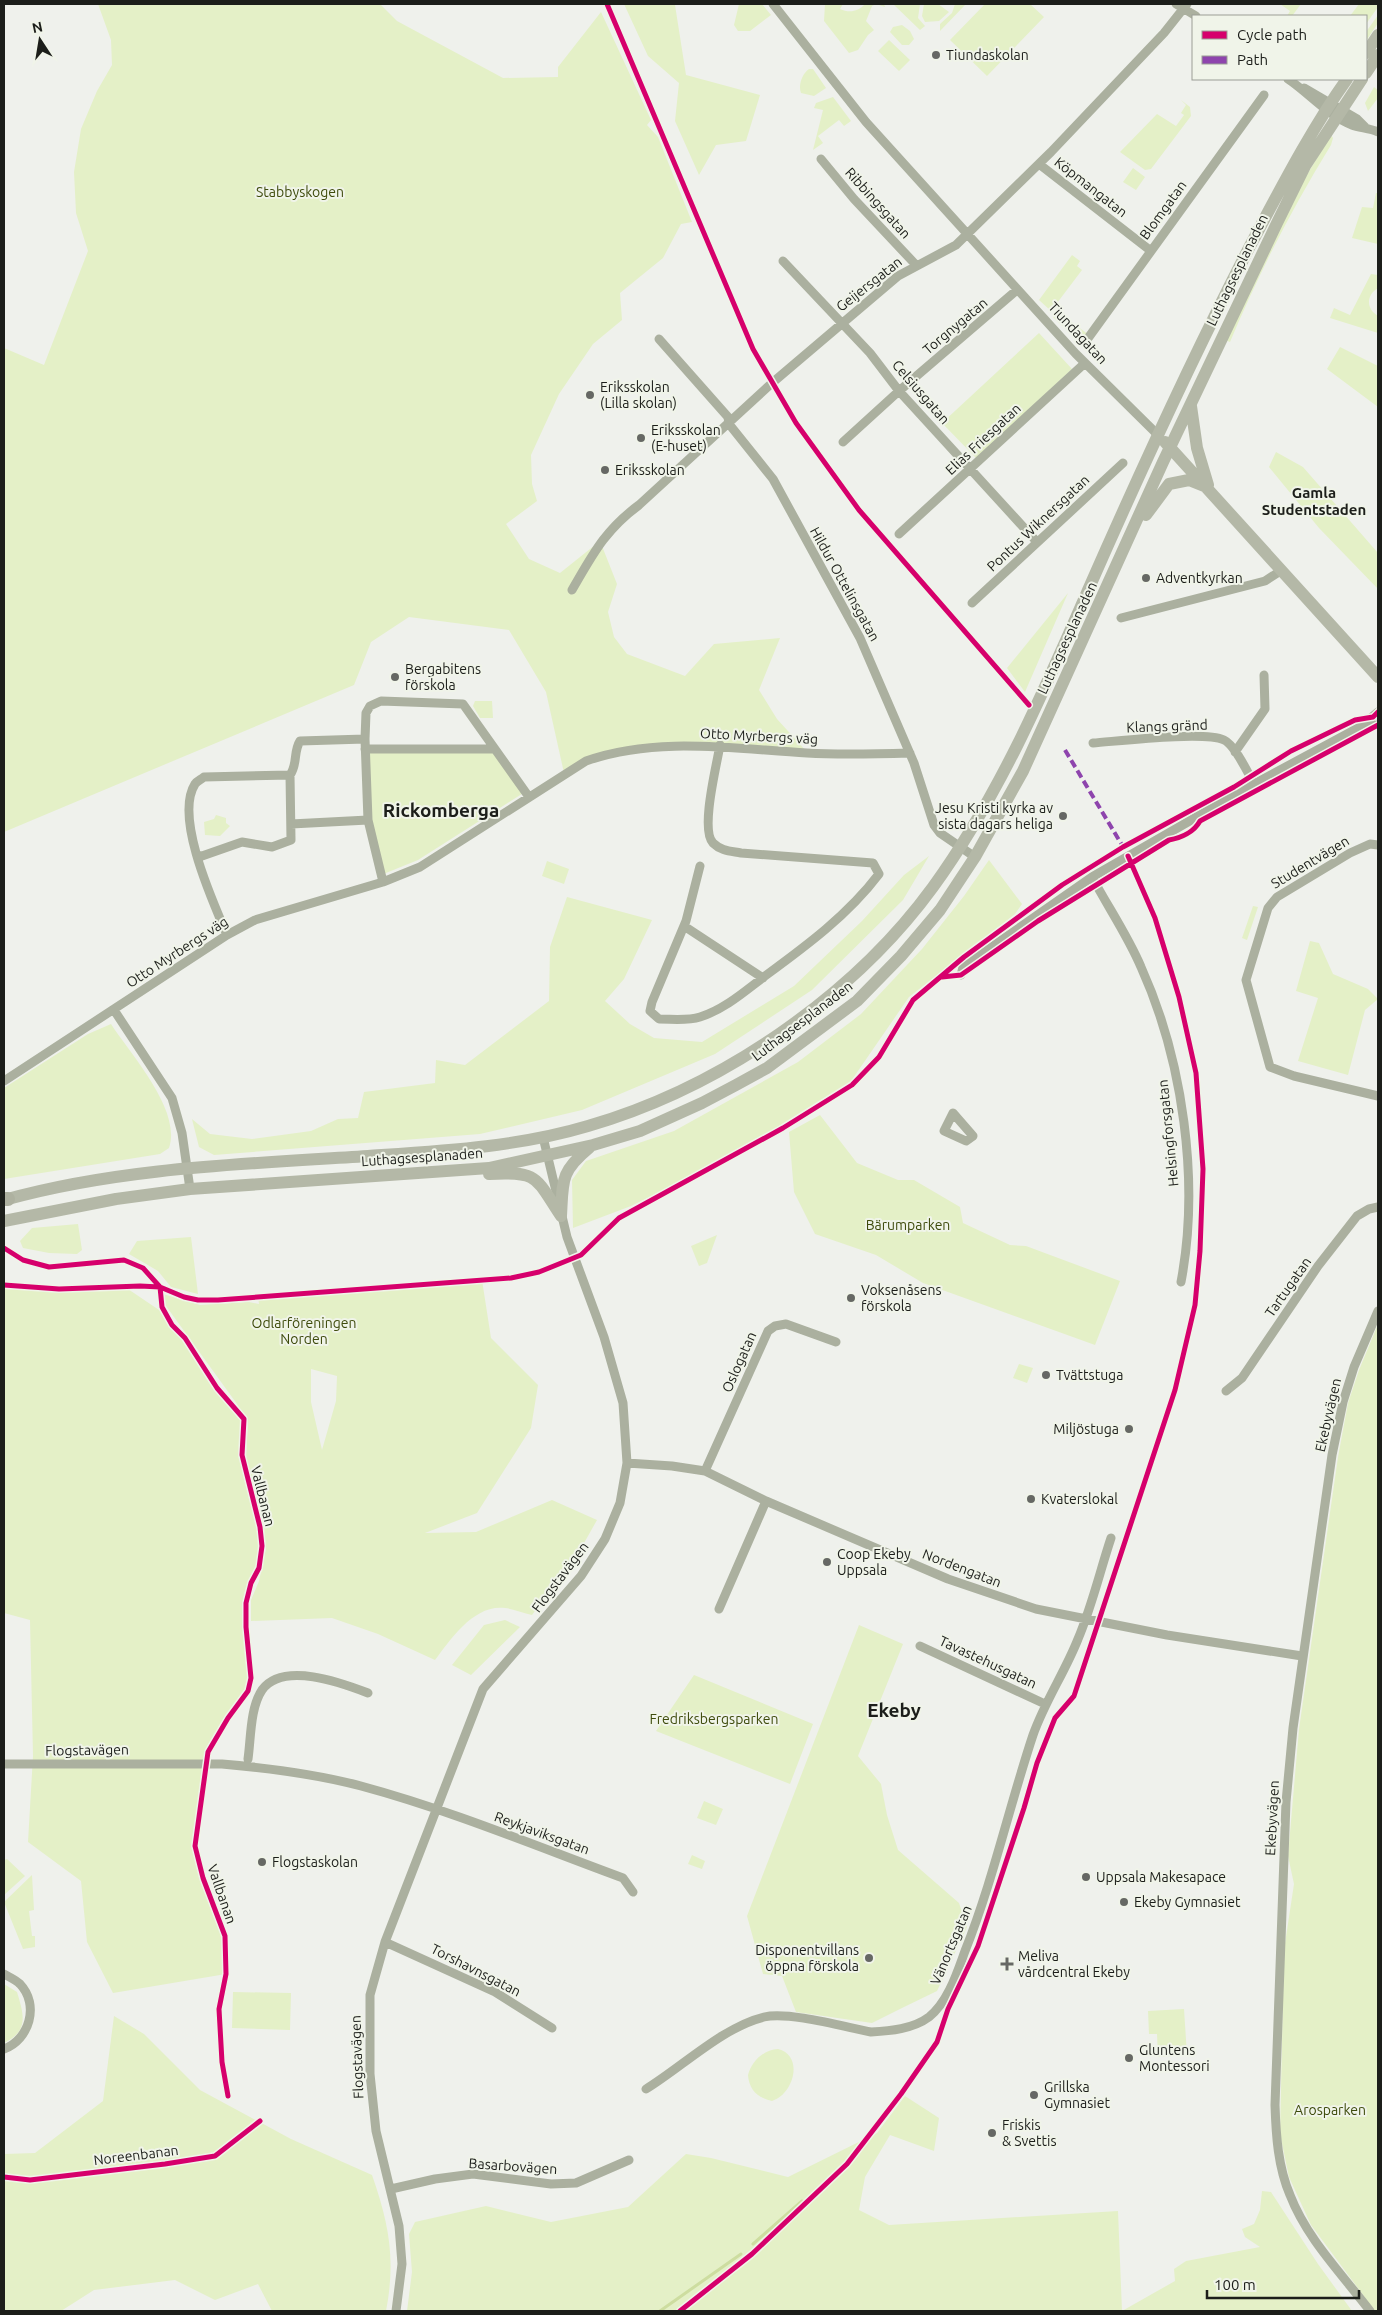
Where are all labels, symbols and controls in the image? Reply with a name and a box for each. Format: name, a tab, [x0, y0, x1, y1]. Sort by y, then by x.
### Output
north arrow	[15, 15, 65, 65]
legend	[1192, 15, 1367, 80]
text: N	[31, 18, 44, 36]
text: Cycle path	[1237, 26, 1307, 43]
place label: Tiundaskolan	[946, 47, 1029, 63]
marker: Tiundaskolan	[930, 49, 942, 61]
text: Path	[1237, 51, 1268, 68]
street label: Köpmangatan	[1051, 154, 1131, 220]
street label: Ribbingsgatan	[842, 164, 914, 242]
street label: Blomgatan	[1136, 177, 1190, 243]
park label: Stabbyskogen	[256, 184, 344, 200]
street label: Luthagsesplanaden	[1203, 212, 1271, 328]
street label: Geijersgatan	[833, 253, 905, 315]
street label: Torgnygatan	[920, 294, 990, 358]
street label: Tiundagatan	[1045, 299, 1111, 367]
street label: Celsiusgatan	[889, 357, 953, 427]
place label: Eriksskolan (Lilla skolan)	[600, 379, 677, 411]
marker: Eriksskolan (Lilla skolan)	[584, 389, 596, 401]
street label: Elias Friesgatan	[942, 400, 1024, 478]
place label: Eriksskolan (E-huset)	[651, 422, 721, 454]
marker: Eriksskolan (E-huset)	[635, 432, 647, 444]
place label: Eriksskolan	[615, 462, 685, 478]
marker: Eriksskolan	[599, 464, 611, 476]
street label: Pontus Wiknersgatan	[984, 471, 1092, 575]
district label: Gamla Studentstaden	[1262, 484, 1366, 518]
street label: Hildur Ottelinsgatan	[807, 524, 883, 644]
place label: Adventkyrkan	[1156, 570, 1243, 586]
marker: Adventkyrkan	[1140, 572, 1152, 584]
street label: Luthagsesplanaden	[1034, 579, 1100, 697]
place label: Bergabitens förskola	[405, 661, 481, 693]
marker: Bergabitens förskola	[389, 671, 401, 683]
street label: Klangs gränd	[1126, 717, 1208, 735]
street label: Otto Myrbergs väg	[700, 725, 818, 747]
district label: Rickomberga	[383, 799, 499, 821]
place label: Jesu Kristi kyrka av sista dagars heliga	[935, 800, 1053, 832]
marker: Jesu Kristi kyrka av sista dagars heliga	[1057, 810, 1069, 822]
street label: Studentvägen	[1268, 832, 1352, 892]
street label: Otto Myrbergs väg	[123, 913, 231, 991]
street label: Luthagsesplanaden	[748, 978, 856, 1064]
street label: Helsingforsgatan	[1154, 1079, 1182, 1187]
street label: Luthagsesplanaden	[361, 1145, 483, 1169]
park label: Bärumparken	[866, 1217, 950, 1233]
street label: Tartugatan	[1262, 1254, 1314, 1320]
place label: Voksenåsens förskola	[861, 1282, 942, 1314]
marker: Voksenåsens förskola	[845, 1292, 857, 1304]
park label: Odlarföreningen Norden	[252, 1315, 356, 1347]
street label: Oslogatan	[719, 1329, 759, 1395]
place label: Tvättstuga	[1056, 1367, 1123, 1383]
marker: Tvättstuga	[1040, 1369, 1052, 1381]
street label: Ekebyvägen	[1312, 1376, 1344, 1454]
place label: Miljöstuga	[1053, 1421, 1119, 1437]
marker: Miljöstuga	[1123, 1423, 1135, 1435]
street label: Vallbanan	[248, 1464, 278, 1528]
place label: Kvaterslokal	[1041, 1491, 1118, 1507]
marker: Kvaterslokal	[1025, 1493, 1037, 1505]
street label: Flogstavägen	[528, 1539, 592, 1615]
place label: Coop Ekeby Uppsala	[837, 1546, 911, 1578]
street label: Nordengatan	[920, 1546, 1004, 1590]
marker: Coop Ekeby Uppsala	[821, 1556, 833, 1568]
street label: Tavastehusgatan	[937, 1632, 1039, 1692]
district label: Ekeby	[867, 1699, 921, 1721]
park label: Fredriksbergsparken	[650, 1711, 778, 1727]
street label: Flogstavägen	[45, 1741, 129, 1759]
street label: Ekebyvägen	[1262, 1780, 1282, 1856]
street label: Reykjaviksgatan	[492, 1808, 592, 1858]
place label: Flogstaskolan	[272, 1854, 358, 1870]
marker: Flogstaskolan	[256, 1856, 268, 1868]
street label: Vallbanan	[204, 1862, 240, 1926]
place label: Uppsala Makesapace	[1096, 1869, 1226, 1885]
marker: Uppsala Makesapace	[1080, 1871, 1092, 1883]
place label: Ekeby Gymnasiet	[1134, 1894, 1241, 1910]
marker: Ekeby Gymnasiet	[1118, 1896, 1130, 1908]
street label: Vänortsgatan	[927, 1903, 975, 1987]
street label: Torshavnsgatan	[428, 1940, 524, 2000]
place label: Disponentvillans öppna förskola	[755, 1942, 859, 1974]
place label: Meliva vårdcentral Ekeby	[1018, 1948, 1130, 1980]
marker: Disponentvillans öppna förskola	[863, 1952, 875, 1964]
marker: Meliva vårdcentral Ekeby	[1000, 1957, 1014, 1971]
street label: Flogstavägen	[348, 2015, 366, 2099]
place label: Gluntens Montessori	[1139, 2042, 1210, 2074]
marker: Gluntens Montessori	[1123, 2052, 1135, 2064]
place label: Grillska Gymnasiet	[1044, 2079, 1110, 2111]
marker: Grillska Gymnasiet	[1028, 2089, 1040, 2101]
park label: Arosparken	[1294, 2102, 1366, 2118]
place label: Friskis & Svettis	[1002, 2117, 1057, 2149]
marker: Friskis & Svettis	[986, 2127, 998, 2139]
street label: Noreenbanan	[93, 2142, 179, 2168]
street label: Basarbovägen	[468, 2155, 558, 2177]
scale bar	[1207, 2268, 1360, 2300]
text: 100 m	[1214, 2276, 1256, 2293]

